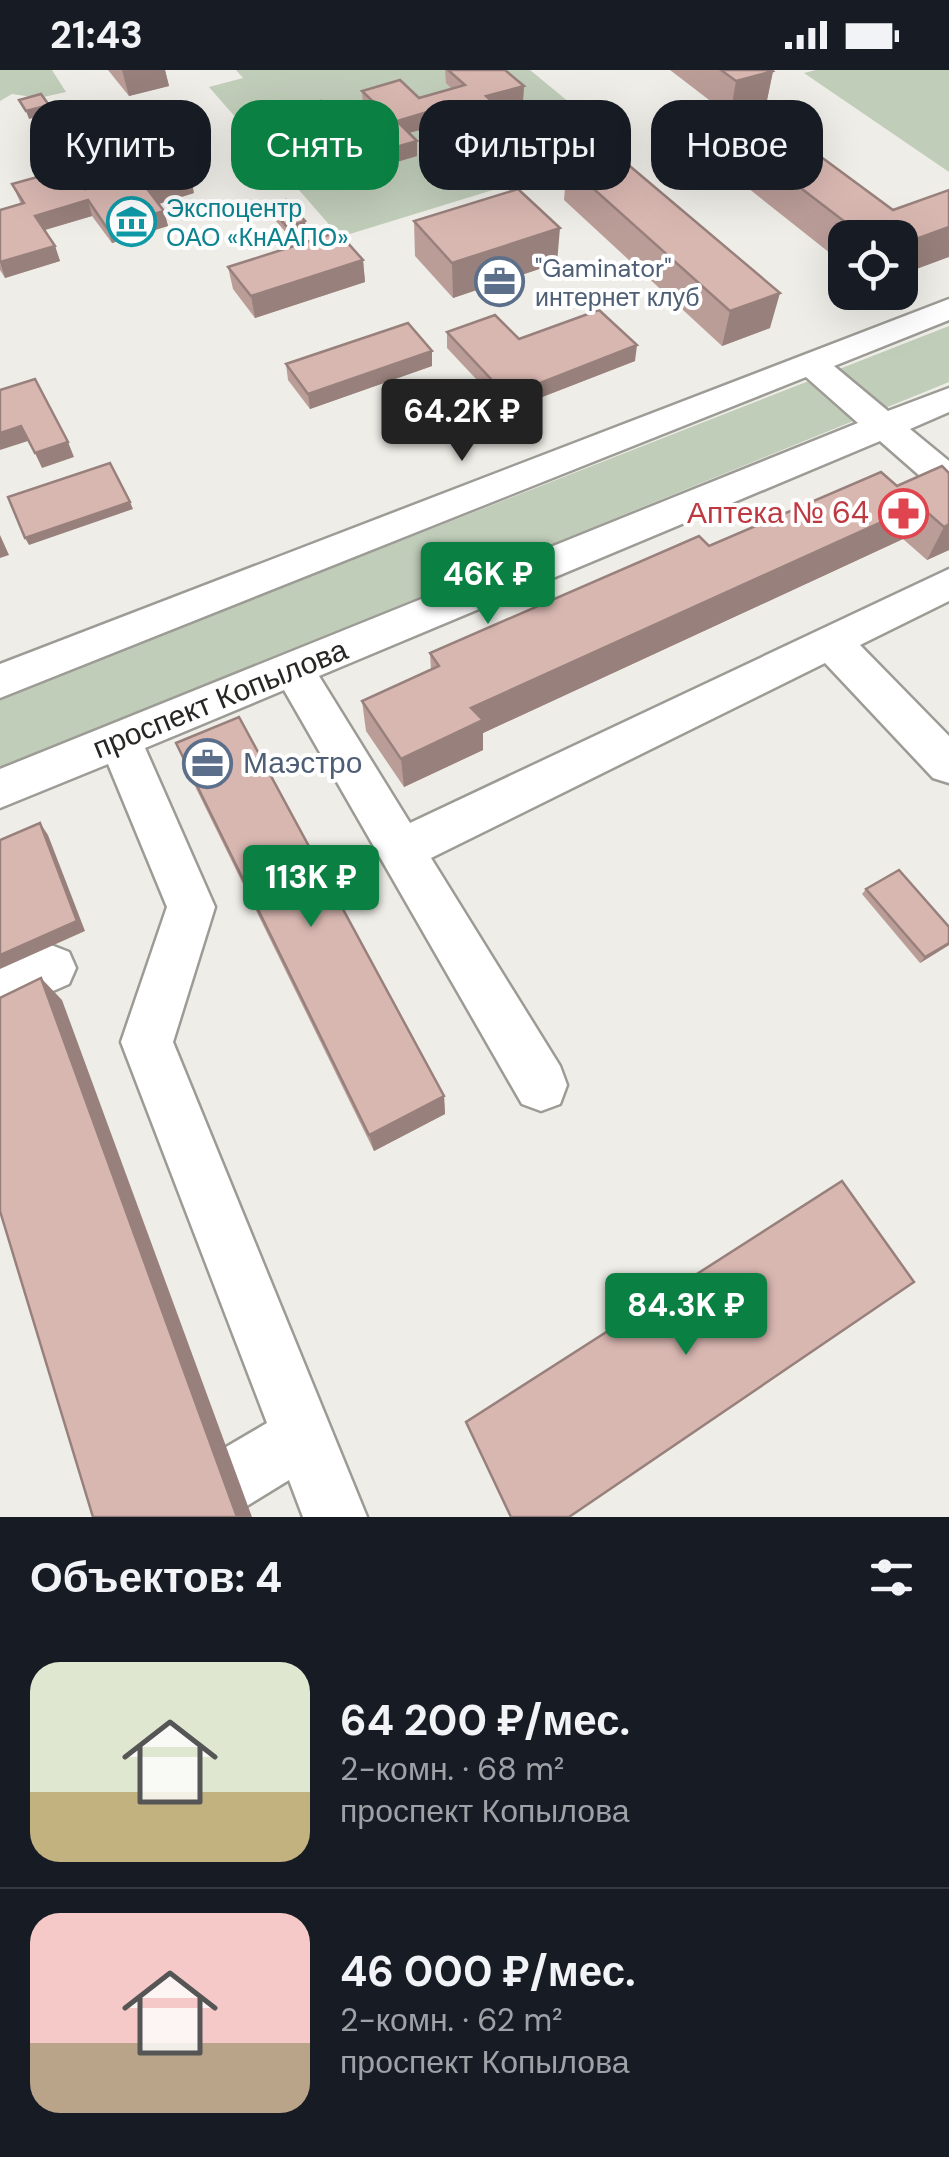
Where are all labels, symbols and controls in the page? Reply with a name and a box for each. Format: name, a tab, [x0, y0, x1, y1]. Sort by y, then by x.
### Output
text: 21:43	[50, 10, 143, 60]
chip: Купить	[30, 100, 211, 190]
chip: Снять	[231, 100, 399, 190]
chip: Фильтры	[419, 100, 631, 190]
chip: Новое	[651, 100, 823, 190]
place label: Экспоцентр ОАО «КнААПО»	[166, 192, 349, 254]
museum icon: Экспоцентр ОАО «КнААПО»	[105, 196, 157, 248]
map controls	[828, 220, 918, 310]
button: locate	[828, 220, 918, 310]
place label: "Gaminator" интернет клуб	[535, 252, 700, 314]
office icon: "Gaminator" интернет клуб	[474, 256, 526, 308]
pin: 64.2K ₽	[370, 379, 554, 464]
text: 64.2K ₽	[404, 390, 520, 432]
pharmacy icon: Аптека № 64	[878, 487, 930, 539]
place label: Аптека № 64	[687, 493, 869, 532]
pin: 46K ₽	[418, 542, 558, 627]
text: 46K ₽	[443, 553, 533, 595]
street label: проспект Копылова	[87, 629, 353, 767]
office icon: Маэстро	[182, 737, 234, 789]
place label: Маэстро	[243, 743, 362, 782]
pin: 113K ₽	[230, 845, 392, 930]
text: 113K ₽	[265, 856, 357, 898]
pin: 84.3K ₽	[594, 1273, 778, 1358]
text: 84.3K ₽	[627, 1284, 745, 1326]
text: Объектов: 4	[30, 1550, 282, 1605]
icon: filters	[864, 1550, 919, 1605]
text: 64 200 ₽/мес.	[340, 1693, 630, 1748]
icon: home	[110, 1702, 230, 1822]
text: 2-комн. · 68 m²	[340, 1748, 564, 1790]
text: проспект Копылова	[340, 1790, 630, 1832]
text: 46 000 ₽/мес.	[340, 1944, 636, 1999]
icon: home	[110, 1953, 230, 2073]
text: 2-комн. · 62 m²	[340, 1999, 563, 2041]
text: проспект Копылова	[340, 2041, 630, 2083]

